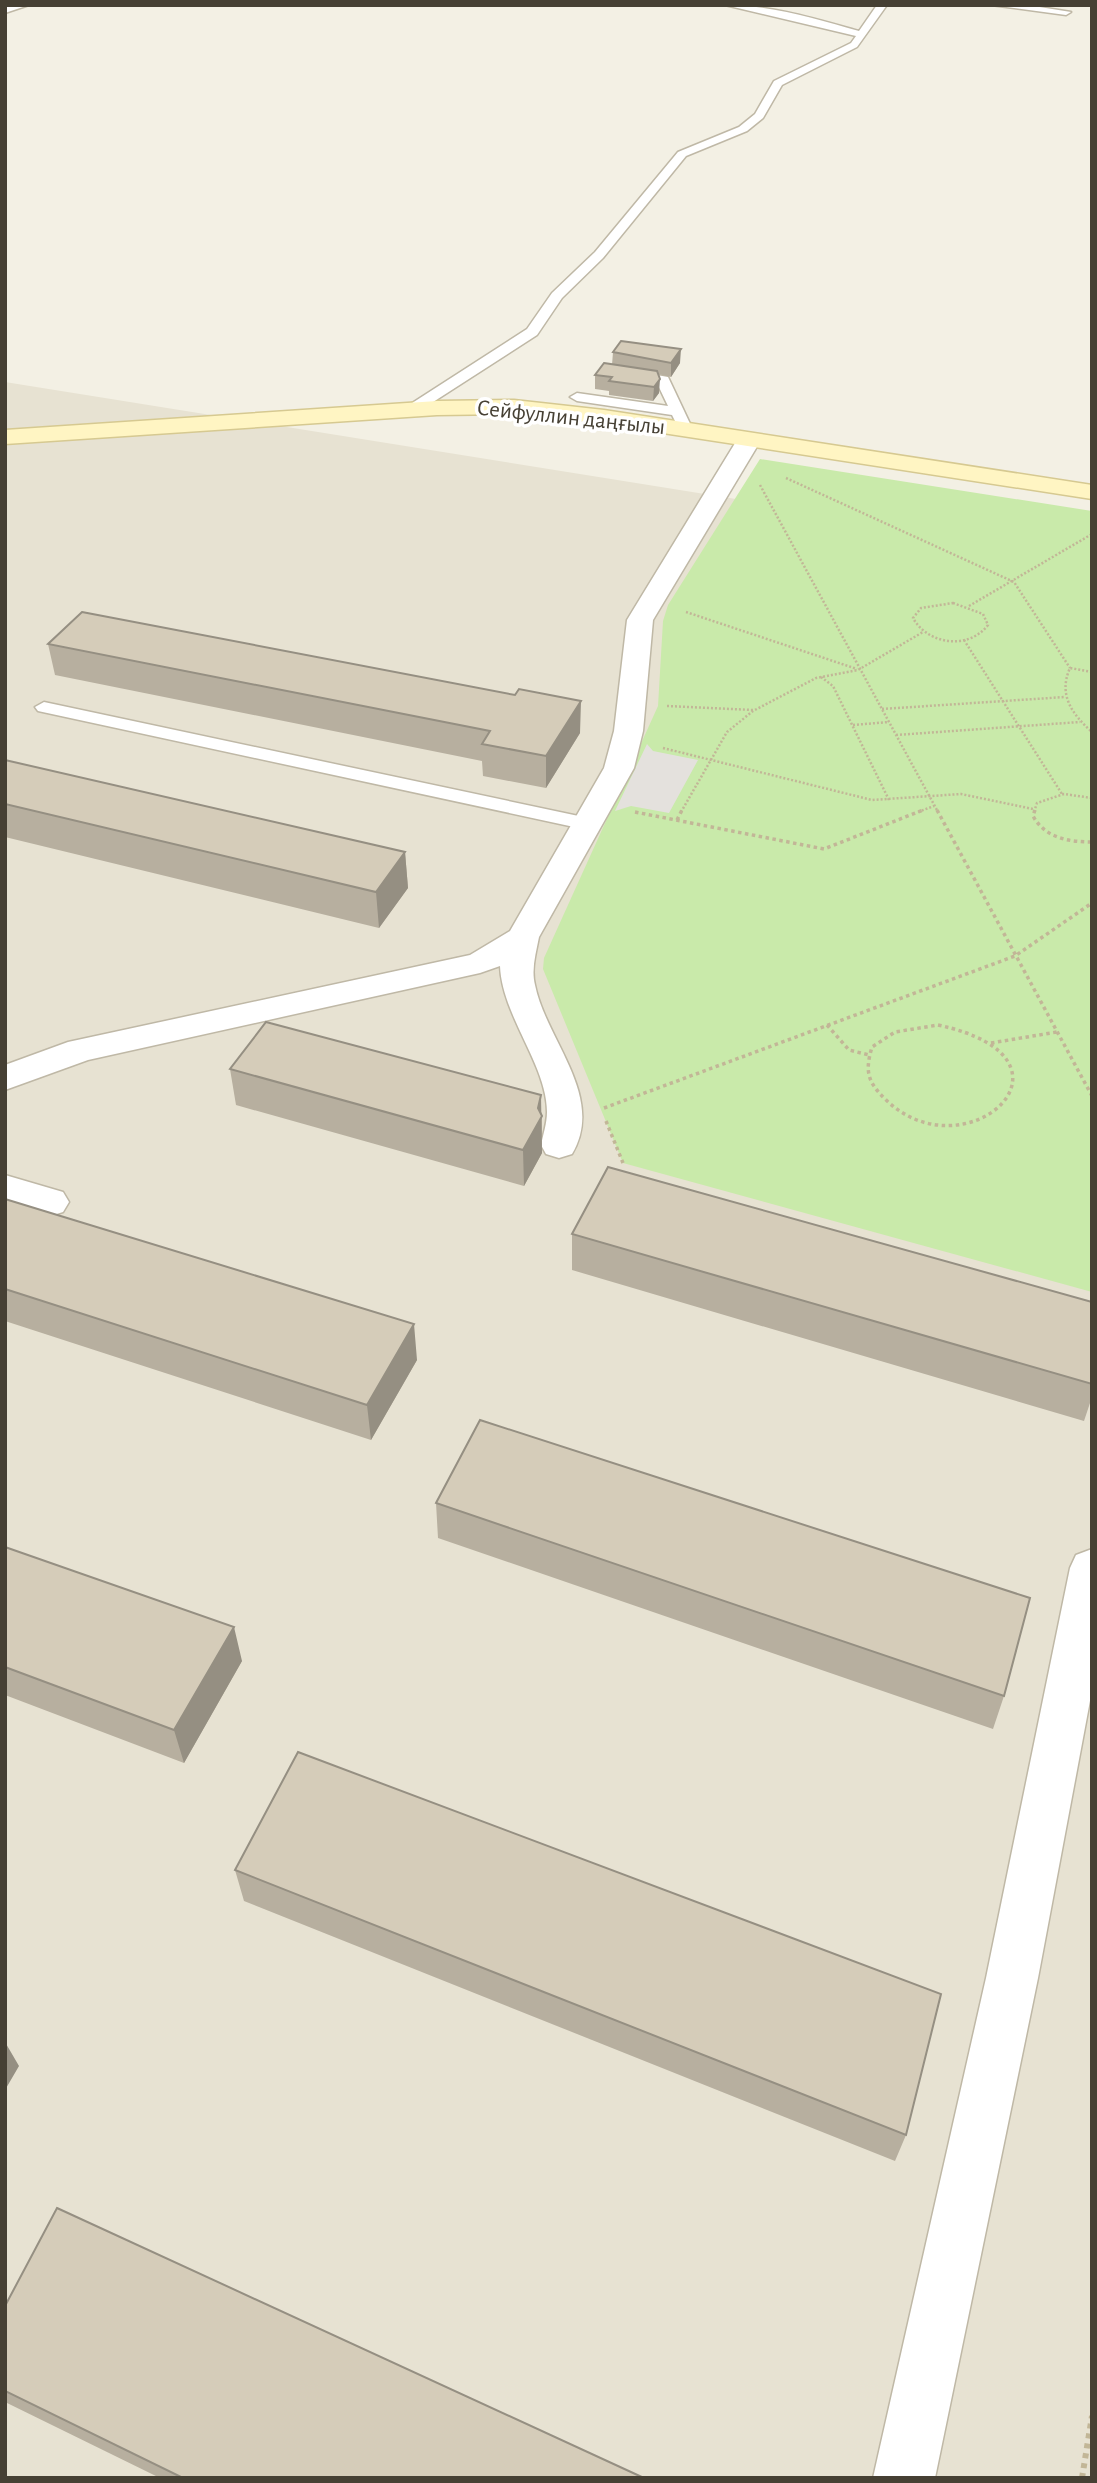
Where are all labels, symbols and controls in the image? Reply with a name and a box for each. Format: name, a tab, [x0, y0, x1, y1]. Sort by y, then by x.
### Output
street label: Сейфуллин даңғылы	[476, 397, 666, 439]

